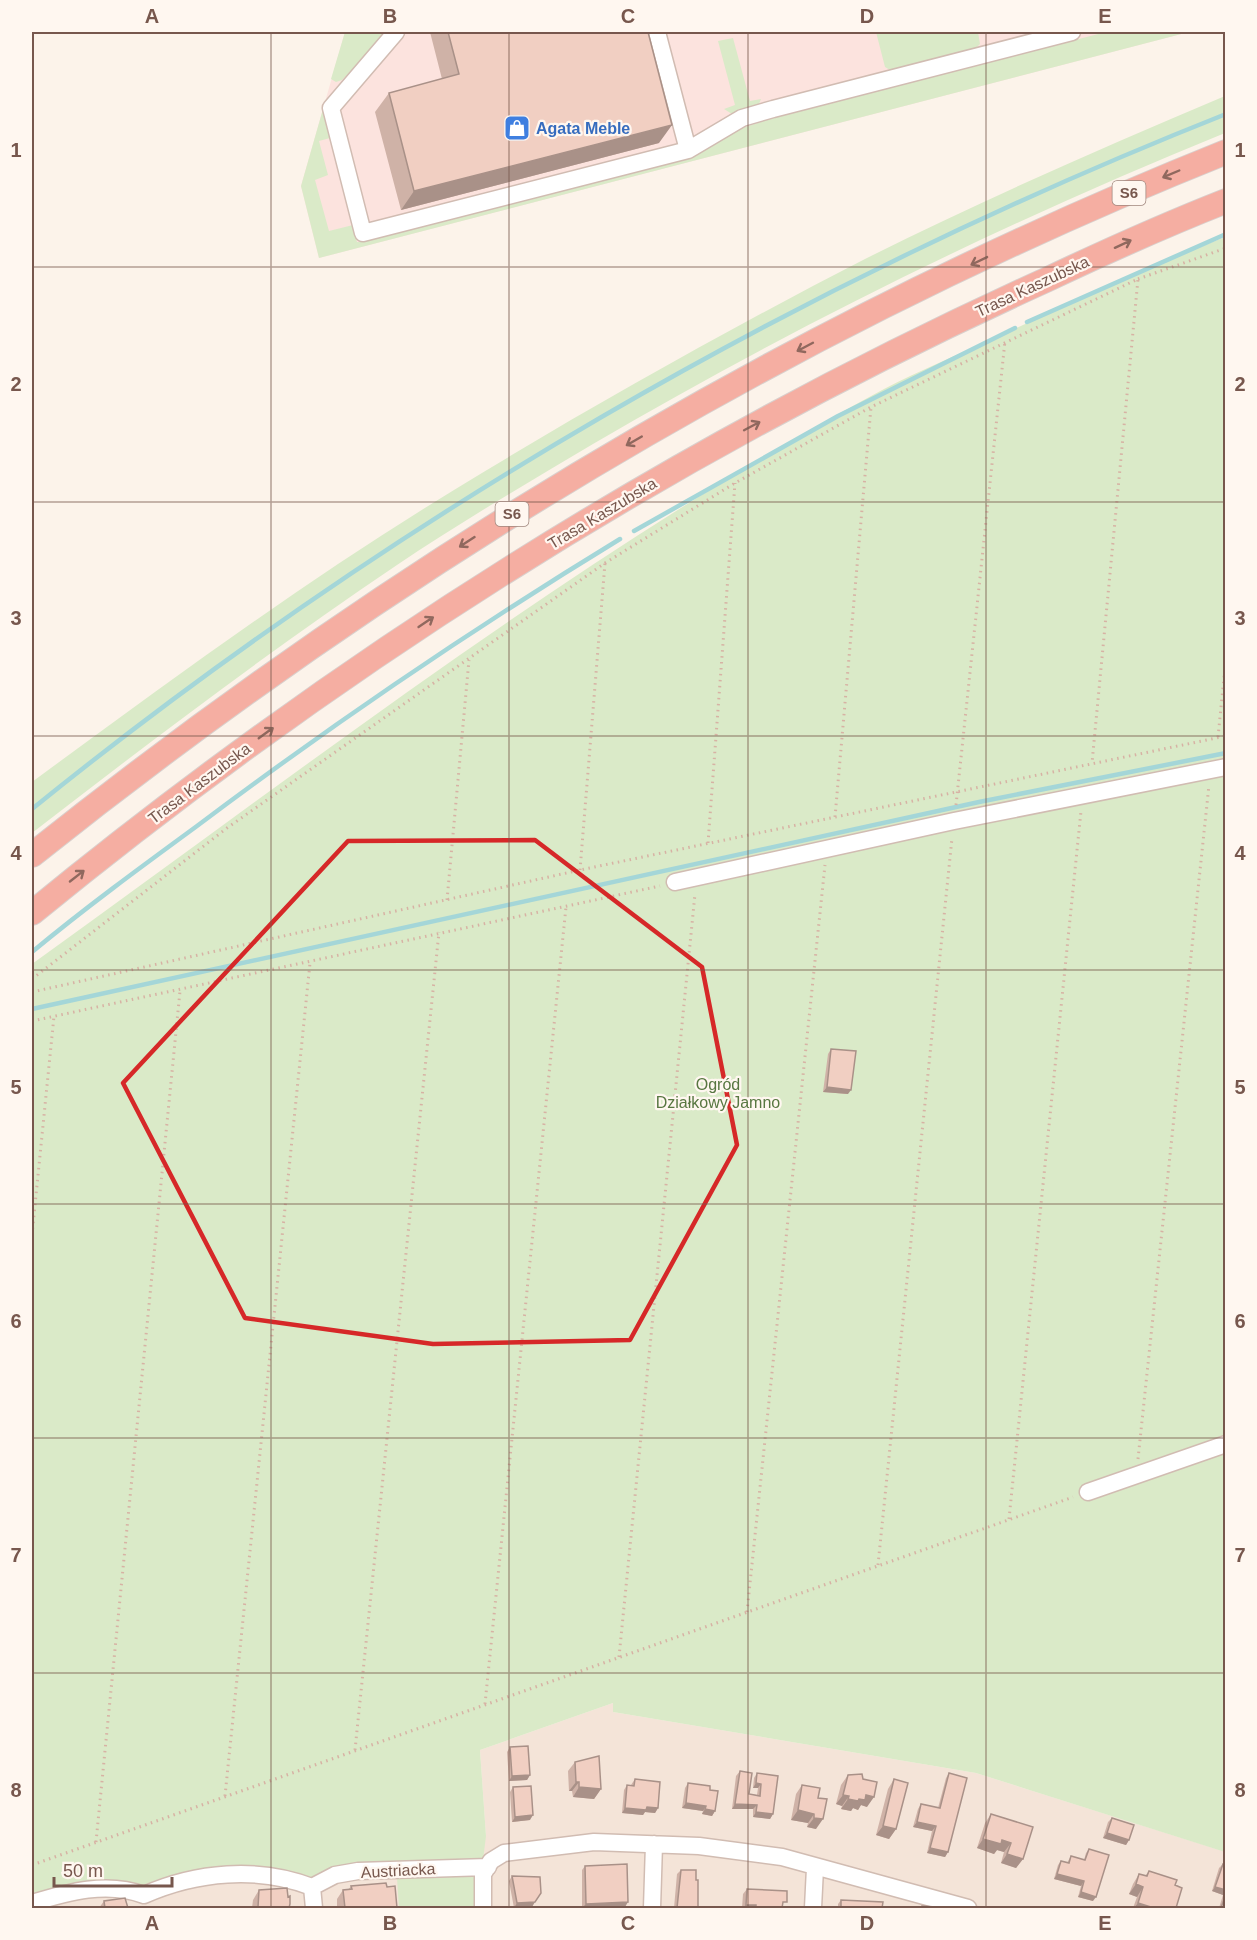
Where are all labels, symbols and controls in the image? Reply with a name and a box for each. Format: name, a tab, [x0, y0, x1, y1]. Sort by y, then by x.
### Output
text: A	[145, 5, 159, 27]
text: B	[383, 5, 397, 27]
text: C	[621, 5, 635, 27]
text: D	[860, 5, 874, 27]
text: E	[1098, 5, 1112, 27]
shop icon: Agata Meble	[502, 113, 532, 143]
place label: Agata Meble	[536, 120, 630, 137]
text: 1	[10, 139, 22, 161]
text: 1	[1234, 139, 1246, 161]
one-way arrow	[1163, 169, 1181, 181]
road number: S6	[1112, 181, 1146, 205]
one-way arrow	[1113, 238, 1131, 250]
street label: Trasa Kaszubska	[973, 253, 1092, 320]
one-way arrow	[971, 255, 989, 267]
one-way arrow	[797, 341, 814, 353]
text: 2	[10, 373, 22, 395]
text: 2	[1234, 373, 1246, 395]
one-way arrow	[743, 420, 760, 432]
one-way arrow	[626, 436, 643, 448]
street label: Trasa Kaszubska	[545, 474, 659, 552]
road number: S6	[496, 502, 528, 526]
one-way arrow	[459, 536, 476, 548]
text: 3	[10, 607, 22, 629]
text: 3	[1234, 607, 1246, 629]
one-way arrow	[417, 616, 434, 628]
one-way arrow	[257, 727, 273, 739]
street label: Trasa Kaszubska	[145, 740, 254, 827]
text: 4	[10, 842, 22, 864]
text: 4	[1234, 842, 1246, 864]
one-way arrow	[69, 870, 85, 883]
text: 5	[10, 1076, 22, 1098]
park label: Ogród Działkowy Jamno	[656, 1076, 780, 1111]
text: 5	[1234, 1076, 1246, 1098]
text: 6	[10, 1310, 22, 1332]
text: 6	[1234, 1310, 1246, 1332]
text: 7	[10, 1544, 22, 1566]
text: 7	[1234, 1544, 1246, 1566]
text: 8	[10, 1779, 22, 1801]
text: 8	[1234, 1779, 1246, 1801]
scale bar	[54, 1850, 172, 1888]
street label: Austriacka	[360, 1860, 436, 1881]
text: 50 m	[63, 1861, 103, 1881]
text: A	[145, 1912, 159, 1934]
text: B	[383, 1912, 397, 1934]
text: C	[621, 1912, 635, 1934]
text: D	[860, 1912, 874, 1934]
text: E	[1098, 1912, 1112, 1934]

